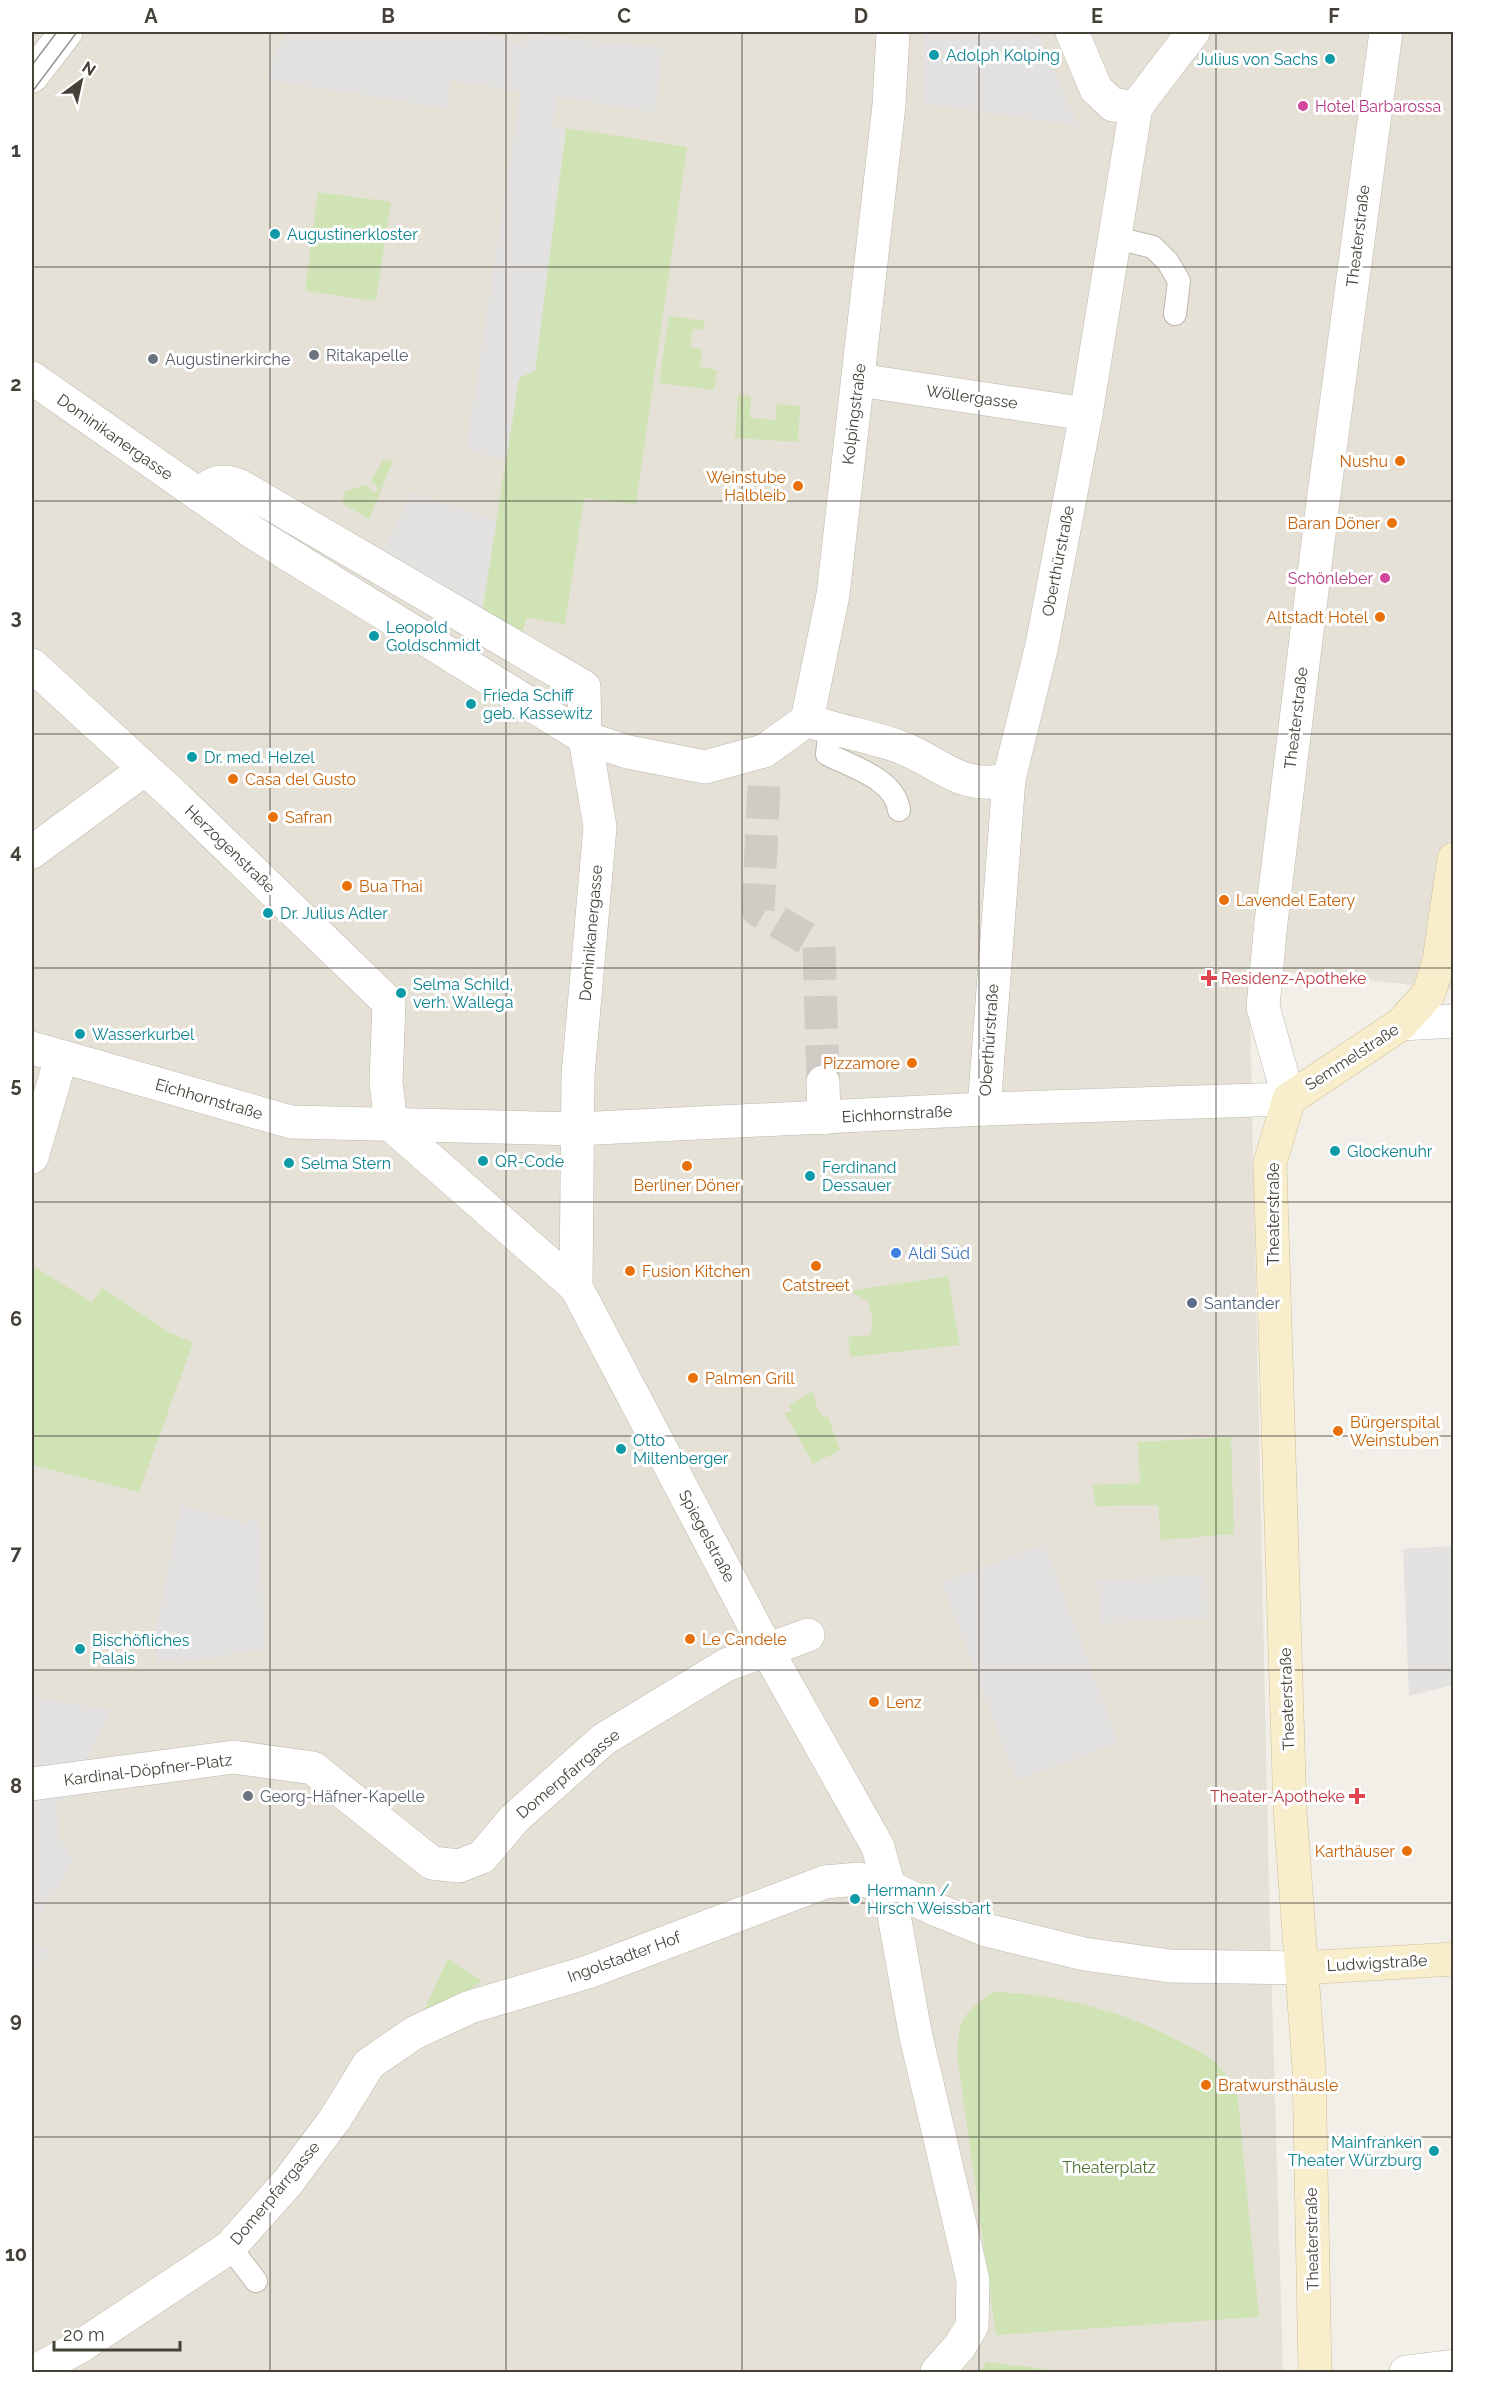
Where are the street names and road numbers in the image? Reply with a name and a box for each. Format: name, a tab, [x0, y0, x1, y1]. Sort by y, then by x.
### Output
street label: Theaterstraße	[1342, 184, 1374, 288]
street label: Kolpingstraße	[838, 362, 870, 466]
street label: Wöllergasse	[925, 381, 1019, 413]
street label: Dominikanergasse	[54, 390, 176, 484]
street label: Oberthürstraße	[1038, 504, 1078, 618]
street label: Theaterstraße	[1280, 666, 1312, 770]
street label: Herzogenstraße	[181, 801, 279, 897]
street label: Dominikanergasse	[576, 864, 606, 1002]
street label: Oberthürstraße	[976, 983, 1002, 1097]
street label: Semmelstraße	[1302, 1020, 1402, 1094]
street label: Eichhornstraße	[153, 1075, 265, 1123]
street label: Eichhornstraße	[841, 1102, 953, 1126]
street label: Theaterstraße	[1264, 1163, 1283, 1265]
street label: Spiegelstraße	[675, 1487, 739, 1585]
street label: Theaterstraße	[1276, 1647, 1298, 1751]
street label: Domerpfarrgasse	[513, 1725, 623, 1823]
street label: Kardinal-Döpfner-Platz	[63, 1750, 233, 1790]
street label: Ingolstadter Hof	[565, 1927, 684, 1986]
street label: Ludwigstraße	[1326, 1951, 1428, 1975]
street label: Domerpfarrgasse	[226, 2138, 324, 2248]
street label: Theaterstraße	[1302, 2187, 1322, 2291]

